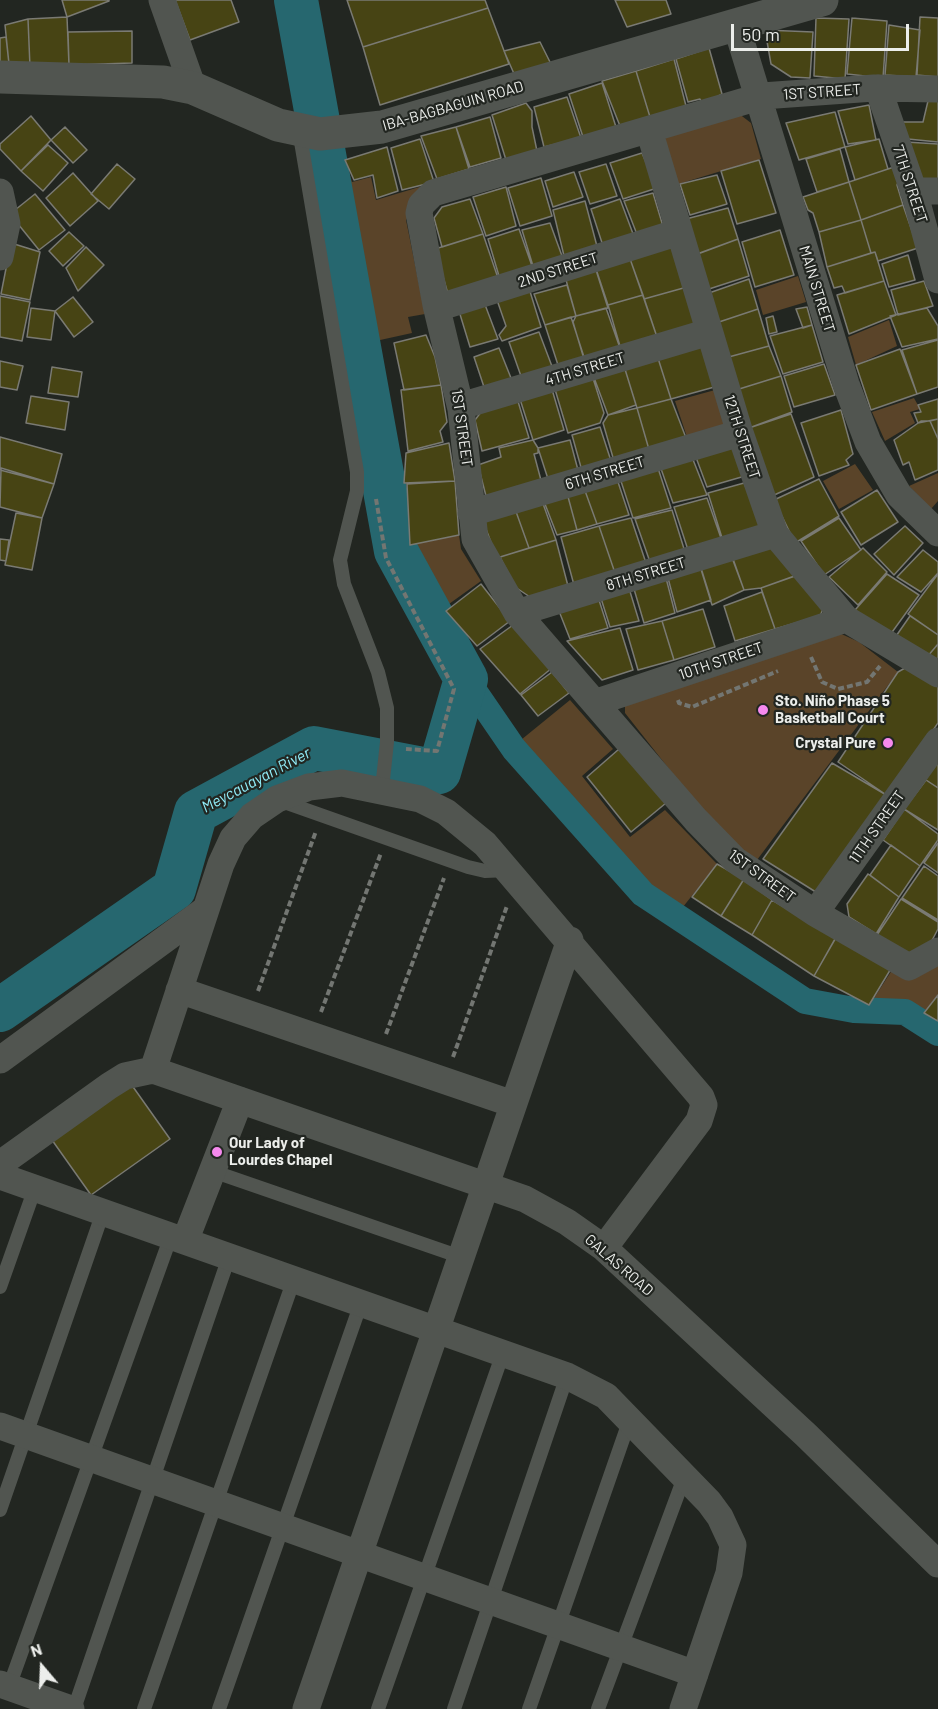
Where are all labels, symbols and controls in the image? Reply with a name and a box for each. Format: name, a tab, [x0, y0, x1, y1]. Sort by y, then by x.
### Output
scale bar	[734, 12, 912, 50]
text: 50 m	[742, 23, 780, 45]
street label: IBA-BAGBAGUIN ROAD	[380, 77, 526, 135]
street label: 1ST STREET	[782, 80, 862, 104]
street label: 7TH STREET	[889, 143, 931, 225]
street label: MAIN STREET	[795, 243, 839, 335]
street label: 2ND STREET	[516, 249, 600, 291]
street label: 4TH STREET	[543, 348, 627, 390]
street label: 1ST STREET	[448, 388, 476, 468]
street label: 12TH STREET	[720, 393, 764, 481]
street label: 6TH STREET	[563, 452, 647, 494]
street label: 8TH STREET	[604, 553, 688, 595]
street label: 10TH STREET	[677, 638, 765, 684]
place label: Sto. Niño Phase 5 Basketball Court	[775, 692, 890, 727]
marker: Sto. Niño Phase 5 Basketball Court	[756, 703, 770, 717]
place label: Crystal Pure	[795, 734, 876, 752]
marker: Crystal Pure	[881, 736, 895, 750]
water label: Meycauayan River	[198, 743, 314, 817]
street label: 11TH STREET	[845, 787, 909, 867]
street label: 1ST STREET	[725, 846, 799, 906]
place label: Our Lady of Lourdes Chapel	[229, 1134, 332, 1169]
marker: Our Lady of Lourdes Chapel	[210, 1145, 224, 1159]
street label: GALAS ROAD	[581, 1230, 657, 1300]
north arrow	[12, 1637, 72, 1697]
text: N	[28, 1639, 44, 1660]

